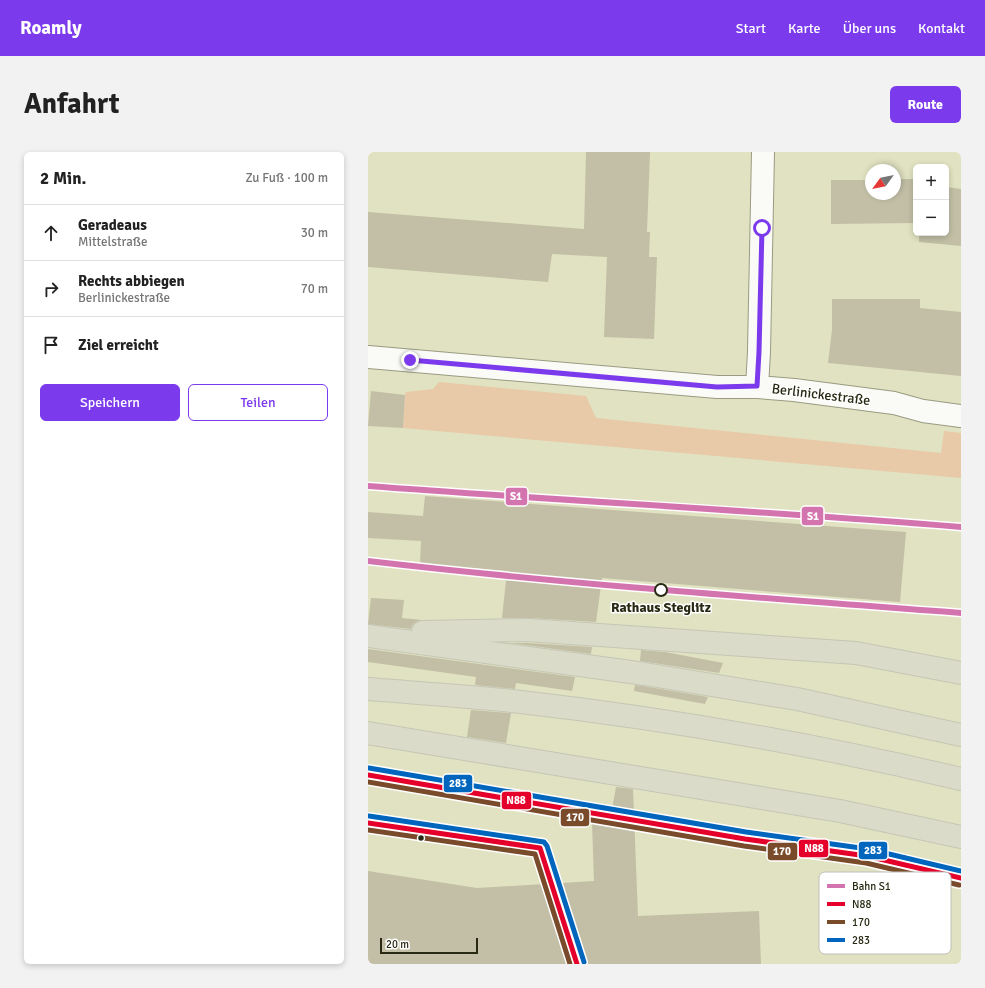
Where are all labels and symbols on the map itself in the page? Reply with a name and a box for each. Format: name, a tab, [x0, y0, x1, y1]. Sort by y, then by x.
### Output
north arrow	[865, 164, 901, 200]
route start	[753, 219, 771, 237]
route end	[401, 351, 419, 369]
street label: Berlinickestraße	[771, 380, 871, 409]
line badge: S1	[505, 487, 528, 506]
text: S1	[510, 490, 522, 503]
line badge: S1	[801, 506, 824, 526]
text: S1	[807, 510, 819, 523]
marker: Rathaus Steglitz	[654, 583, 668, 597]
place label: Rathaus Steglitz	[611, 599, 711, 616]
line badge: 283	[443, 774, 473, 793]
text: 283	[449, 777, 467, 790]
line badge: N88	[501, 791, 532, 810]
text: N88	[506, 794, 526, 807]
line badge: 170	[560, 808, 590, 827]
text: 170	[566, 811, 584, 824]
unlabelled marker	[416, 833, 426, 843]
line badge: N88	[798, 839, 829, 858]
line badge: 283	[858, 841, 888, 860]
line badge: 170	[767, 842, 798, 861]
text: N88	[804, 842, 824, 855]
text: 283	[864, 844, 882, 857]
text: 170	[773, 845, 791, 858]
legend	[819, 872, 951, 954]
text: Bahn S1	[852, 880, 891, 893]
text: N88	[852, 898, 871, 911]
text: 170	[852, 916, 870, 929]
text: 283	[852, 934, 870, 947]
scale bar	[380, 936, 478, 955]

